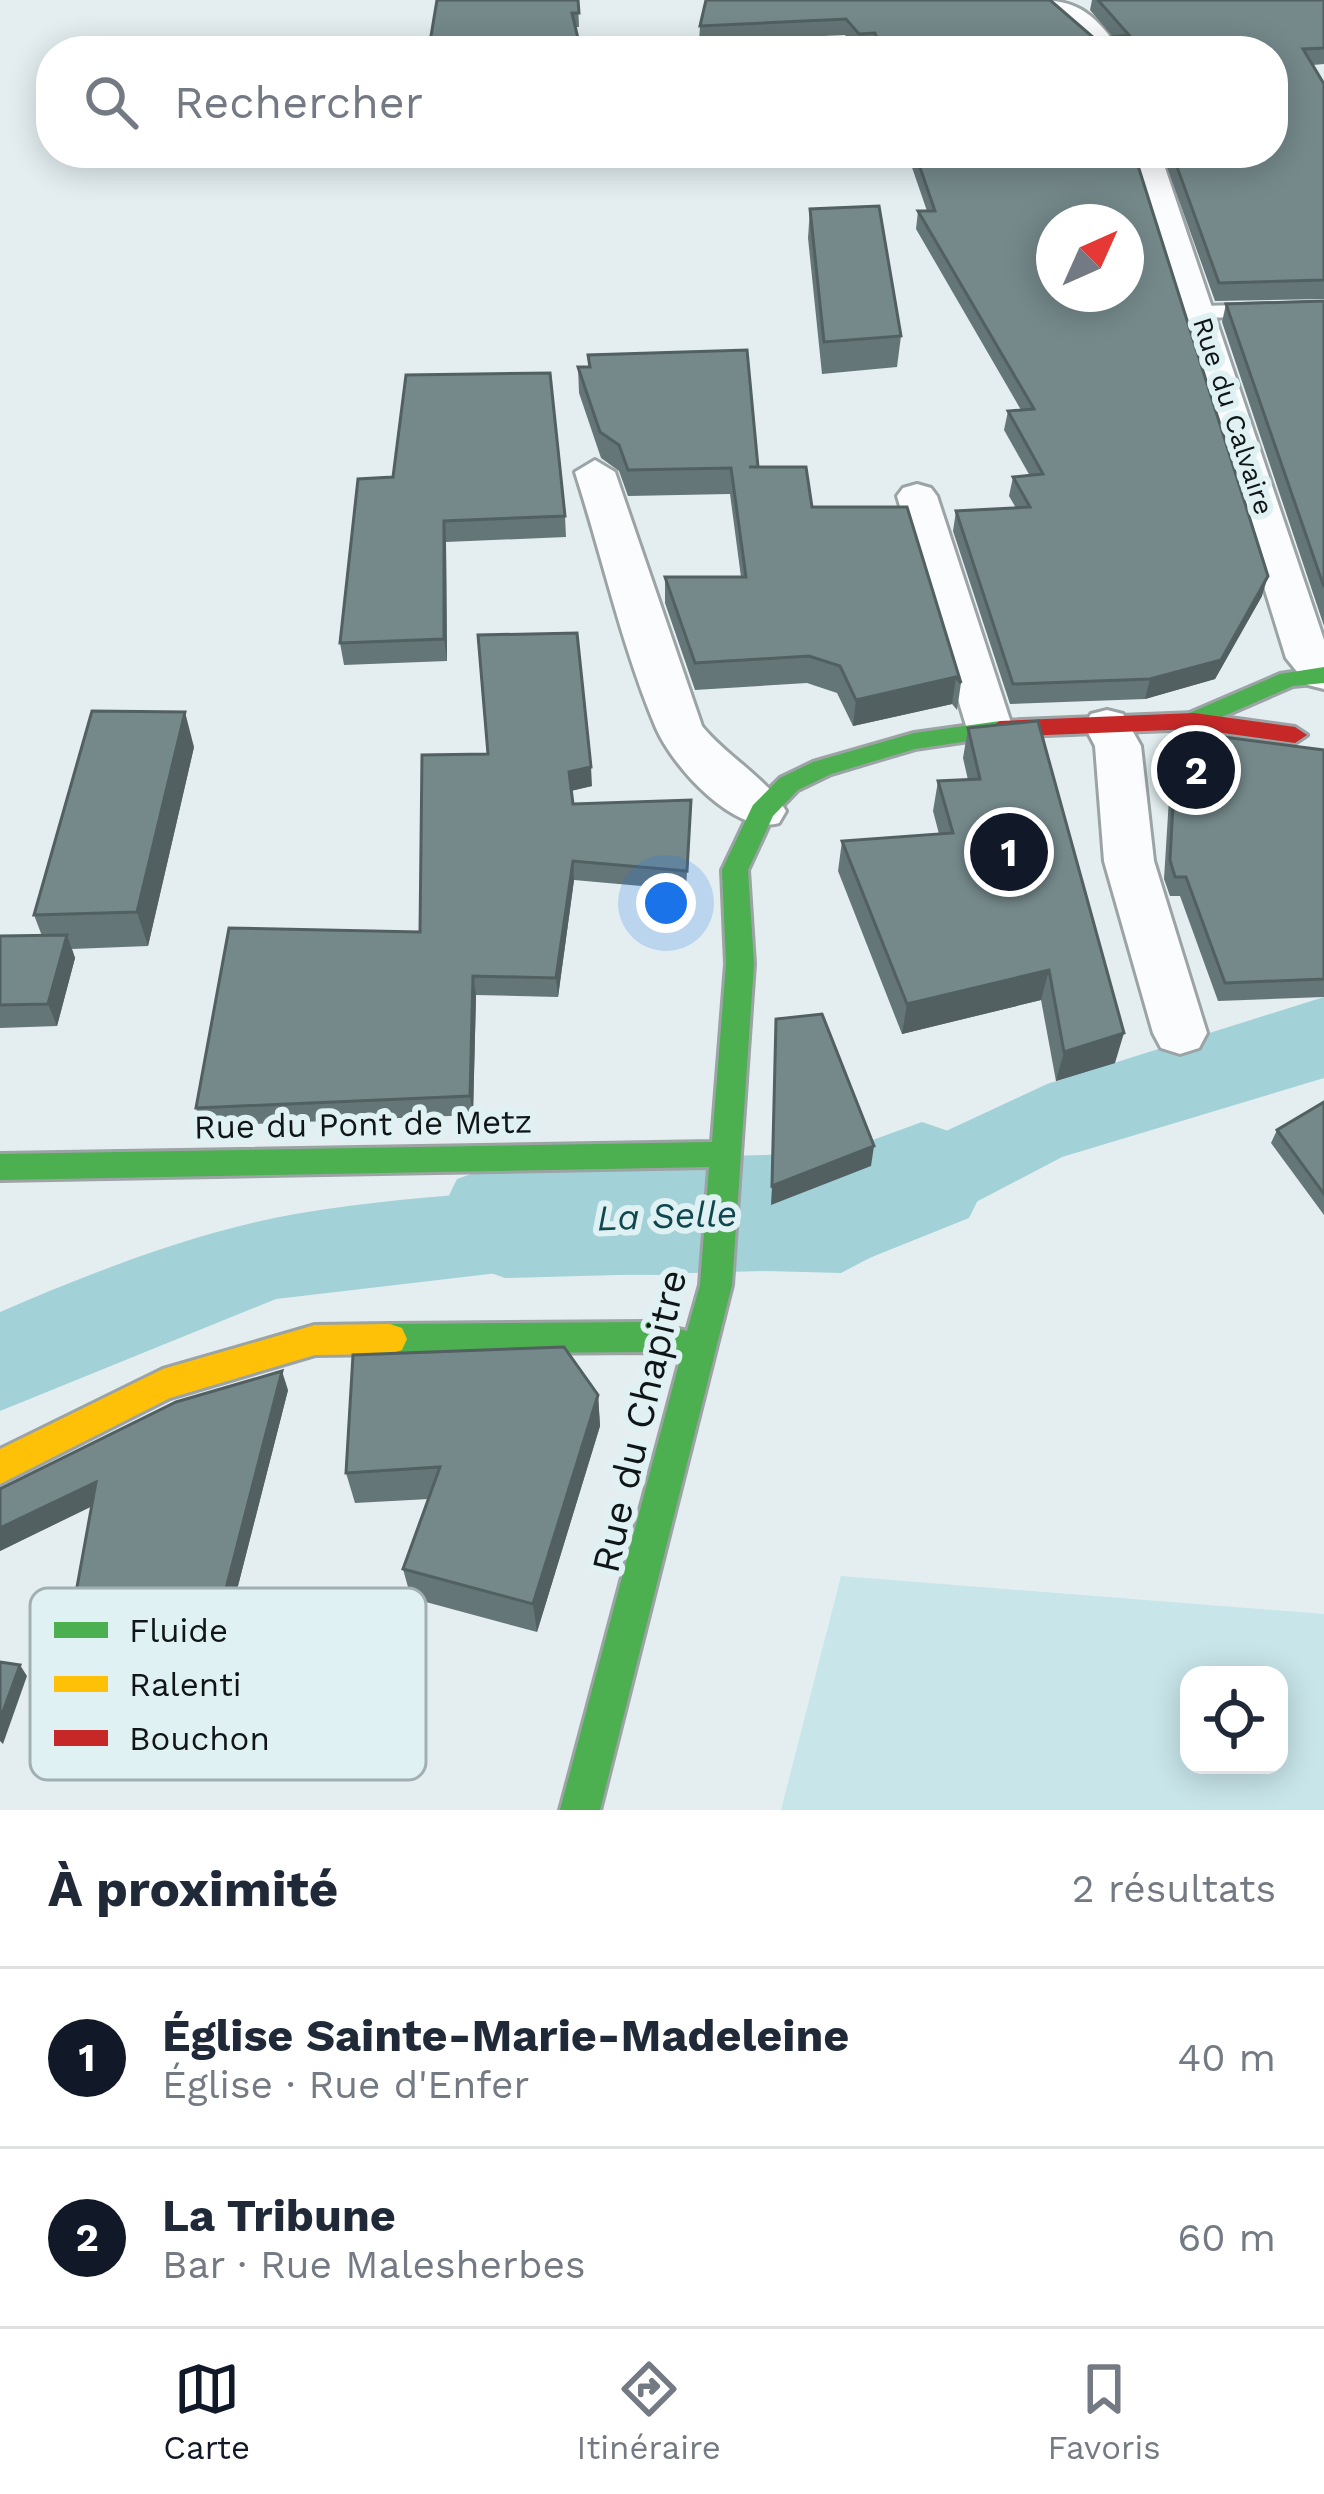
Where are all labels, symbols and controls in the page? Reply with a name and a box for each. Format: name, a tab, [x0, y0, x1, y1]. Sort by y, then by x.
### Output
search box	[36, 36, 1288, 168]
icon: search	[78, 69, 144, 135]
text: Rechercher	[174, 76, 423, 129]
north arrow	[1036, 204, 1144, 312]
street label: Rue du Calvaire	[1186, 313, 1280, 519]
pin: 2	[1157, 725, 1235, 815]
pin: 1	[970, 807, 1048, 897]
your location	[636, 873, 696, 933]
street label: Rue du Pont de Metz	[194, 1102, 532, 1146]
water label: La Selle	[596, 1193, 738, 1239]
street label: Rue du Chapitre	[582, 1265, 696, 1577]
legend	[30, 1588, 426, 1780]
text: Fluide	[129, 1611, 228, 1650]
text: Ralenti	[129, 1665, 242, 1704]
map controls	[1180, 1666, 1288, 1774]
button: locate	[1180, 1666, 1288, 1774]
text: Bouchon	[129, 1719, 270, 1758]
text: À proximité	[48, 1859, 338, 1918]
text: 2 résultats	[1072, 1866, 1276, 1911]
text: Église Sainte-Marie-Madeleine	[162, 2009, 849, 2062]
text: 1	[79, 2035, 95, 2080]
text: 40 m	[1177, 2035, 1276, 2080]
text: Église · Rue d'Enfer	[162, 2062, 529, 2107]
text: La Tribune	[162, 2189, 396, 2242]
text: 2	[75, 2215, 99, 2260]
text: 60 m	[1178, 2215, 1276, 2260]
text: Bar · Rue Malesherbes	[162, 2242, 586, 2287]
tab: Carte	[163, 2356, 250, 2467]
tab: Itinéraire	[577, 2356, 721, 2467]
tab: Favoris	[1048, 2356, 1161, 2467]

